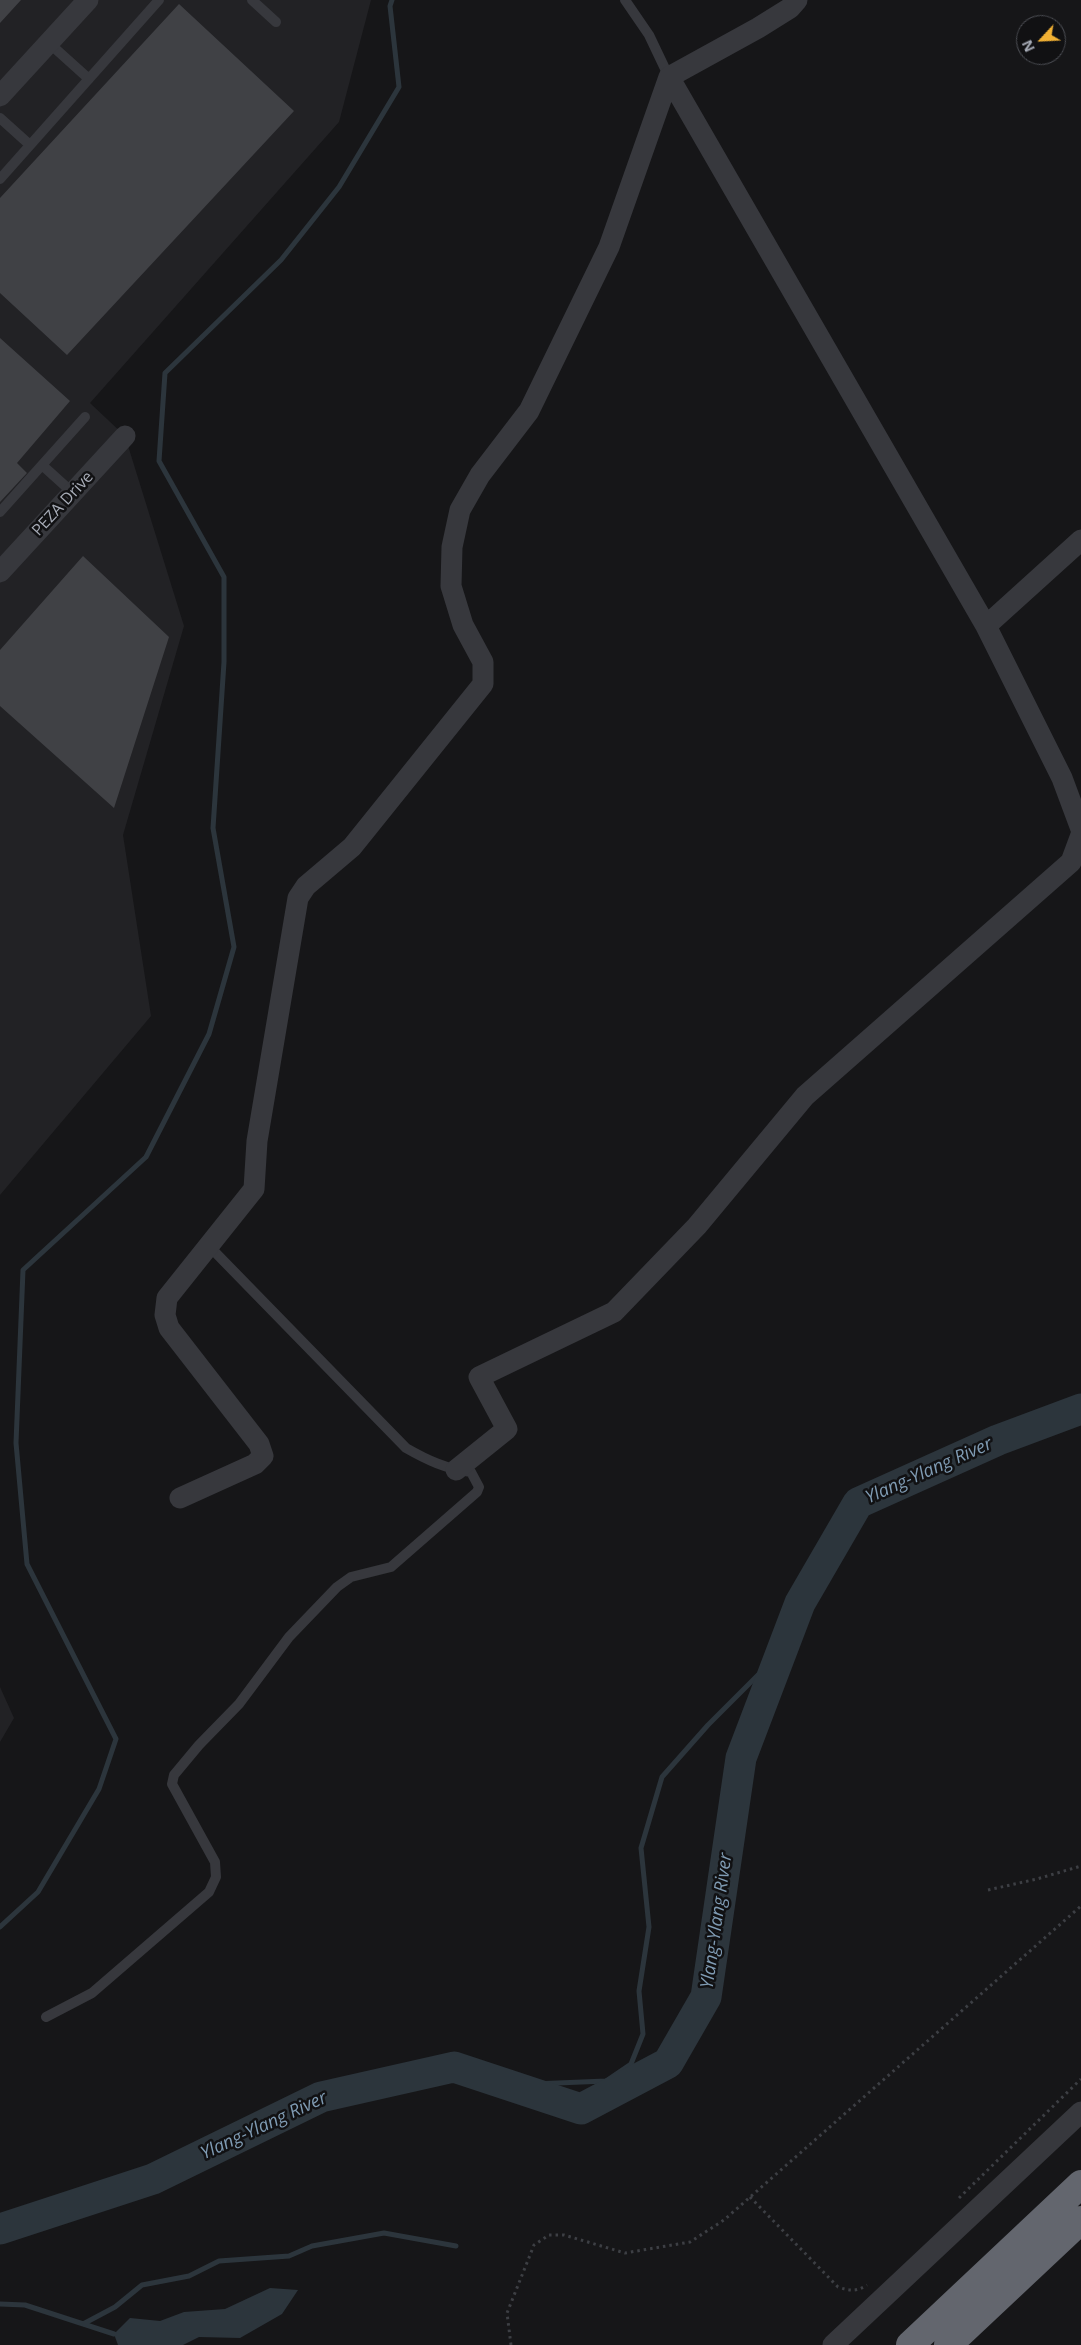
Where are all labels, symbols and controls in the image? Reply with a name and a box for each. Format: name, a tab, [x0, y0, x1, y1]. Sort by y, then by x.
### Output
north arrow	[1016, 15, 1066, 65]
text: N	[1017, 37, 1039, 55]
street label: PEZA Drive	[28, 468, 98, 540]
water label: Ylang-Ylang River	[862, 1433, 996, 1509]
water label: Ylang-Ylang River	[697, 1852, 737, 1990]
water label: Ylang-Ylang River	[198, 2087, 330, 2165]

